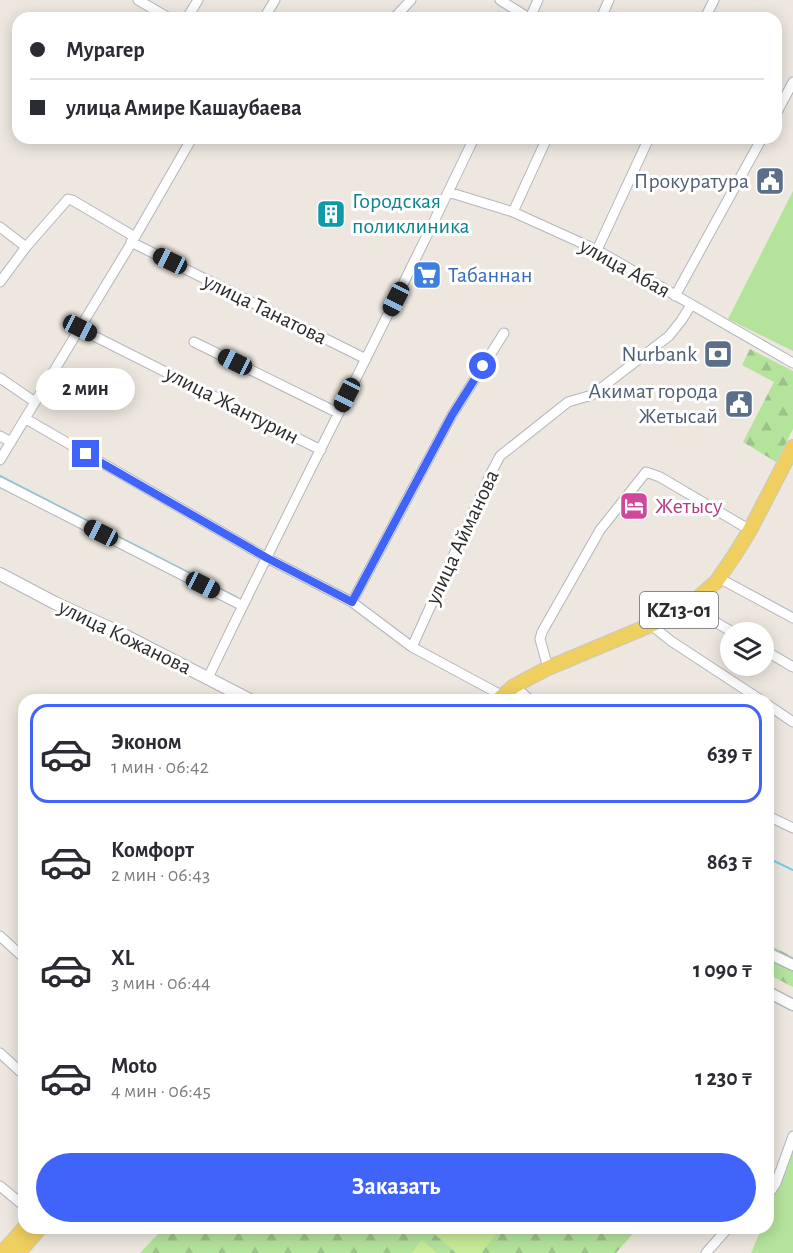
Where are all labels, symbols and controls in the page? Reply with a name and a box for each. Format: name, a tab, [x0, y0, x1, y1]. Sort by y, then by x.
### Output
text: Мурагер	[66, 39, 145, 61]
text: улица Амире Кашаубаева	[66, 97, 302, 119]
public building icon: Прокуратура	[754, 165, 786, 197]
place label: Прокуратура	[634, 170, 749, 192]
place label: Городская поликлиника	[352, 190, 470, 237]
building icon: Городская поликлиника	[315, 198, 347, 230]
street label: улица Абая	[575, 234, 674, 302]
car	[150, 245, 190, 277]
supermarket icon: Табаннан	[411, 259, 443, 291]
place label: Табаннан	[448, 264, 532, 286]
street label: улица Танатова	[199, 269, 330, 348]
car	[380, 279, 412, 319]
car	[60, 312, 100, 344]
bank icon: Nurbank	[702, 338, 734, 370]
place label: Nurbank	[621, 343, 697, 365]
car	[215, 346, 255, 378]
route start	[469, 352, 496, 379]
street label: улица Жантурин	[161, 361, 302, 448]
callout: 2 мин	[36, 367, 136, 409]
car	[331, 375, 363, 415]
text: 2 мин	[62, 379, 109, 399]
place label: Акимат города Жетысай	[588, 380, 718, 427]
public building icon: Акимат города Жетысай	[723, 388, 755, 420]
route end	[72, 440, 99, 467]
street label: улица Айманова	[421, 466, 503, 609]
hotel icon: Жетысу	[618, 490, 650, 522]
place label: Жетысу	[655, 495, 723, 517]
car	[81, 517, 121, 549]
car	[183, 569, 223, 601]
road number: KZ13-01	[640, 592, 718, 628]
street label: улица Кожанова	[54, 595, 195, 679]
map controls	[720, 622, 774, 676]
button: layers	[720, 622, 774, 676]
icon: car	[39, 727, 93, 781]
text: Эконом	[111, 731, 182, 753]
text: 639 ₸	[707, 743, 753, 765]
text: 1 мин · 06:42	[111, 757, 209, 777]
icon: car	[39, 835, 93, 889]
text: Комфорт	[111, 839, 194, 861]
text: 863 ₸	[707, 851, 753, 873]
text: 2 мин · 06:43	[111, 865, 210, 885]
icon: car	[39, 943, 93, 997]
text: XL	[111, 947, 134, 969]
text: 1 090 ₸	[693, 959, 753, 981]
text: 3 мин · 06:44	[111, 973, 211, 993]
icon: car	[39, 1051, 93, 1105]
text: Moto	[111, 1055, 157, 1077]
text: 1 230 ₸	[695, 1067, 753, 1089]
text: 4 мин · 06:45	[111, 1081, 211, 1101]
button: Заказать	[36, 1153, 756, 1222]

